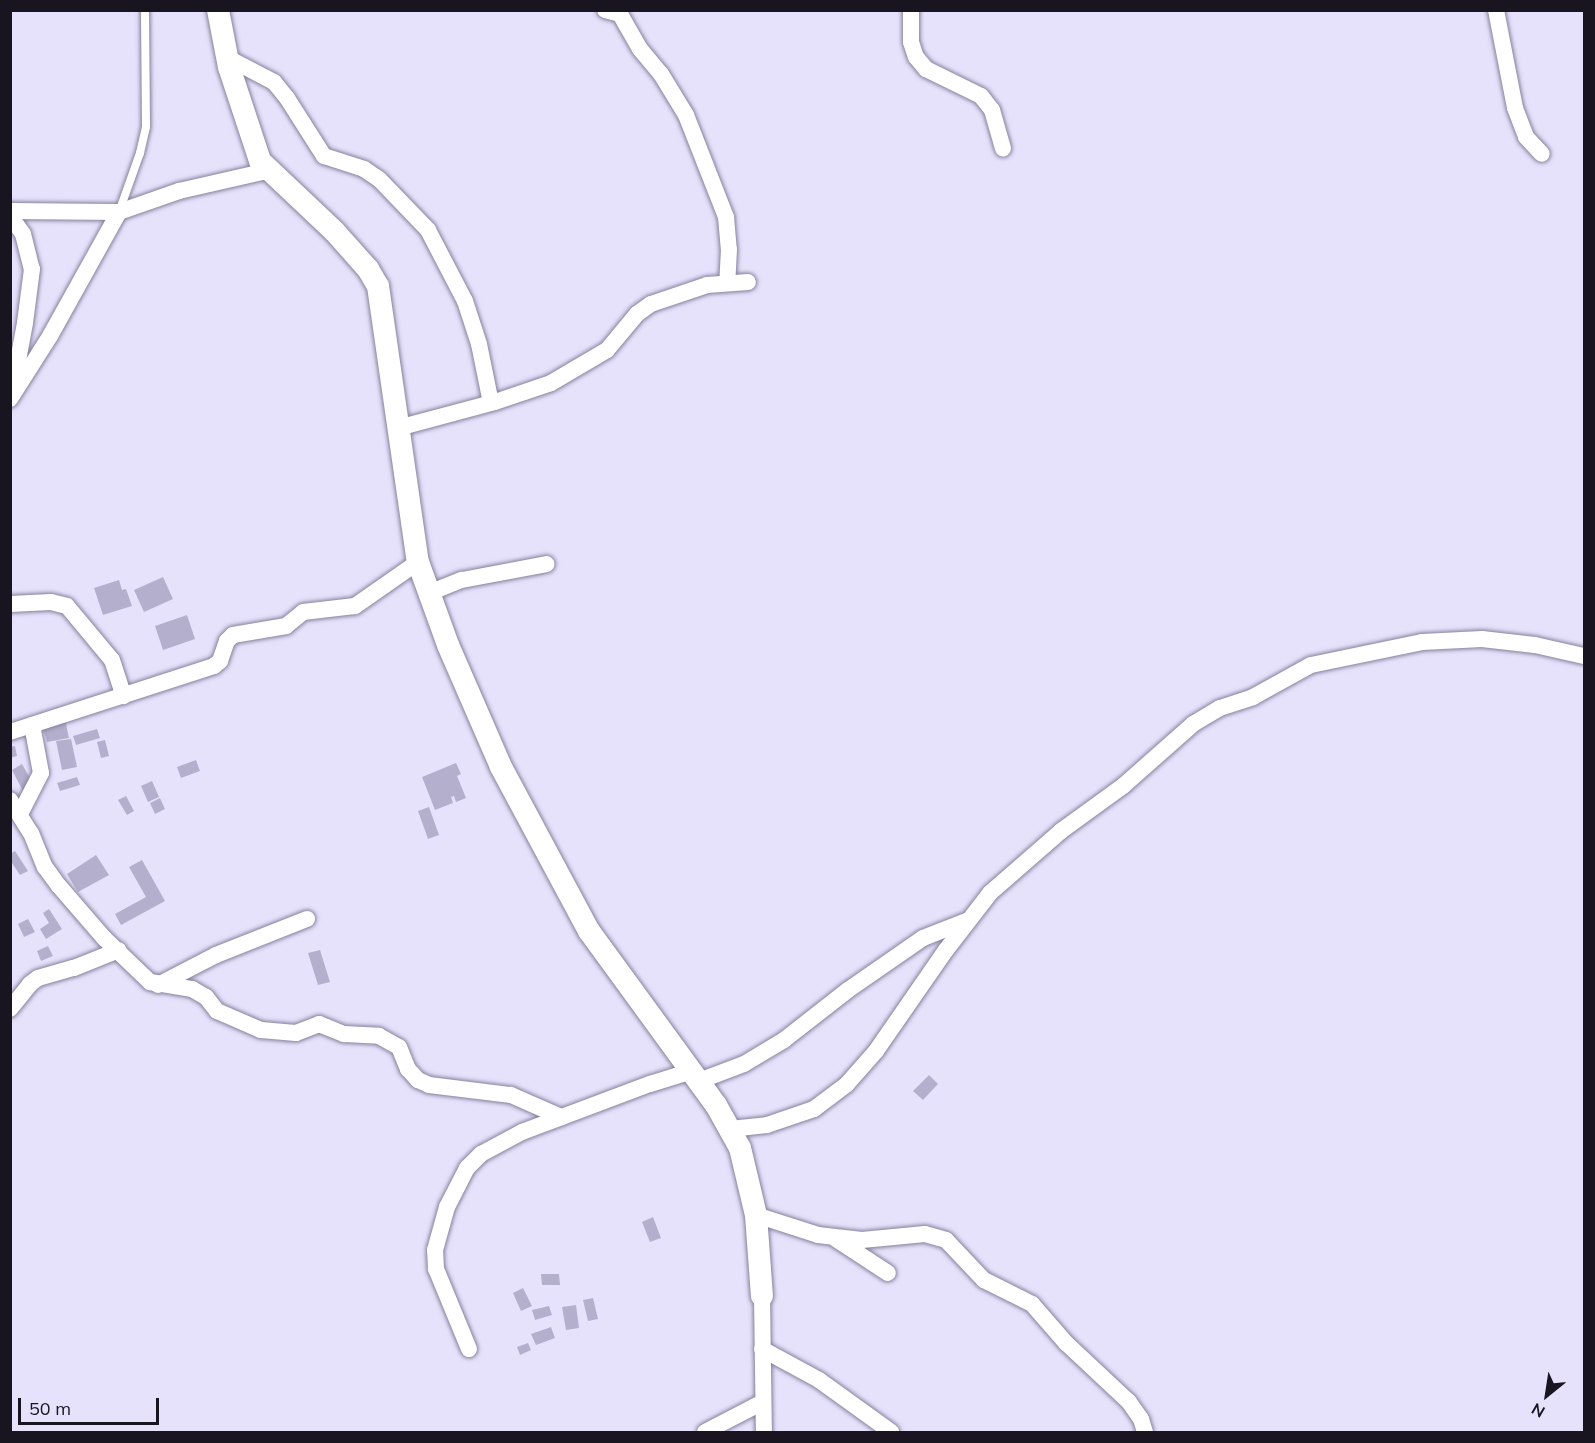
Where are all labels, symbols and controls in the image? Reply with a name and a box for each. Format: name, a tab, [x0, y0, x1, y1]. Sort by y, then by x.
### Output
north arrow	[1517, 1365, 1577, 1425]
scale bar	[21, 1386, 162, 1424]
text: 50 m	[29, 1397, 71, 1420]
text: N	[1528, 1399, 1548, 1422]

